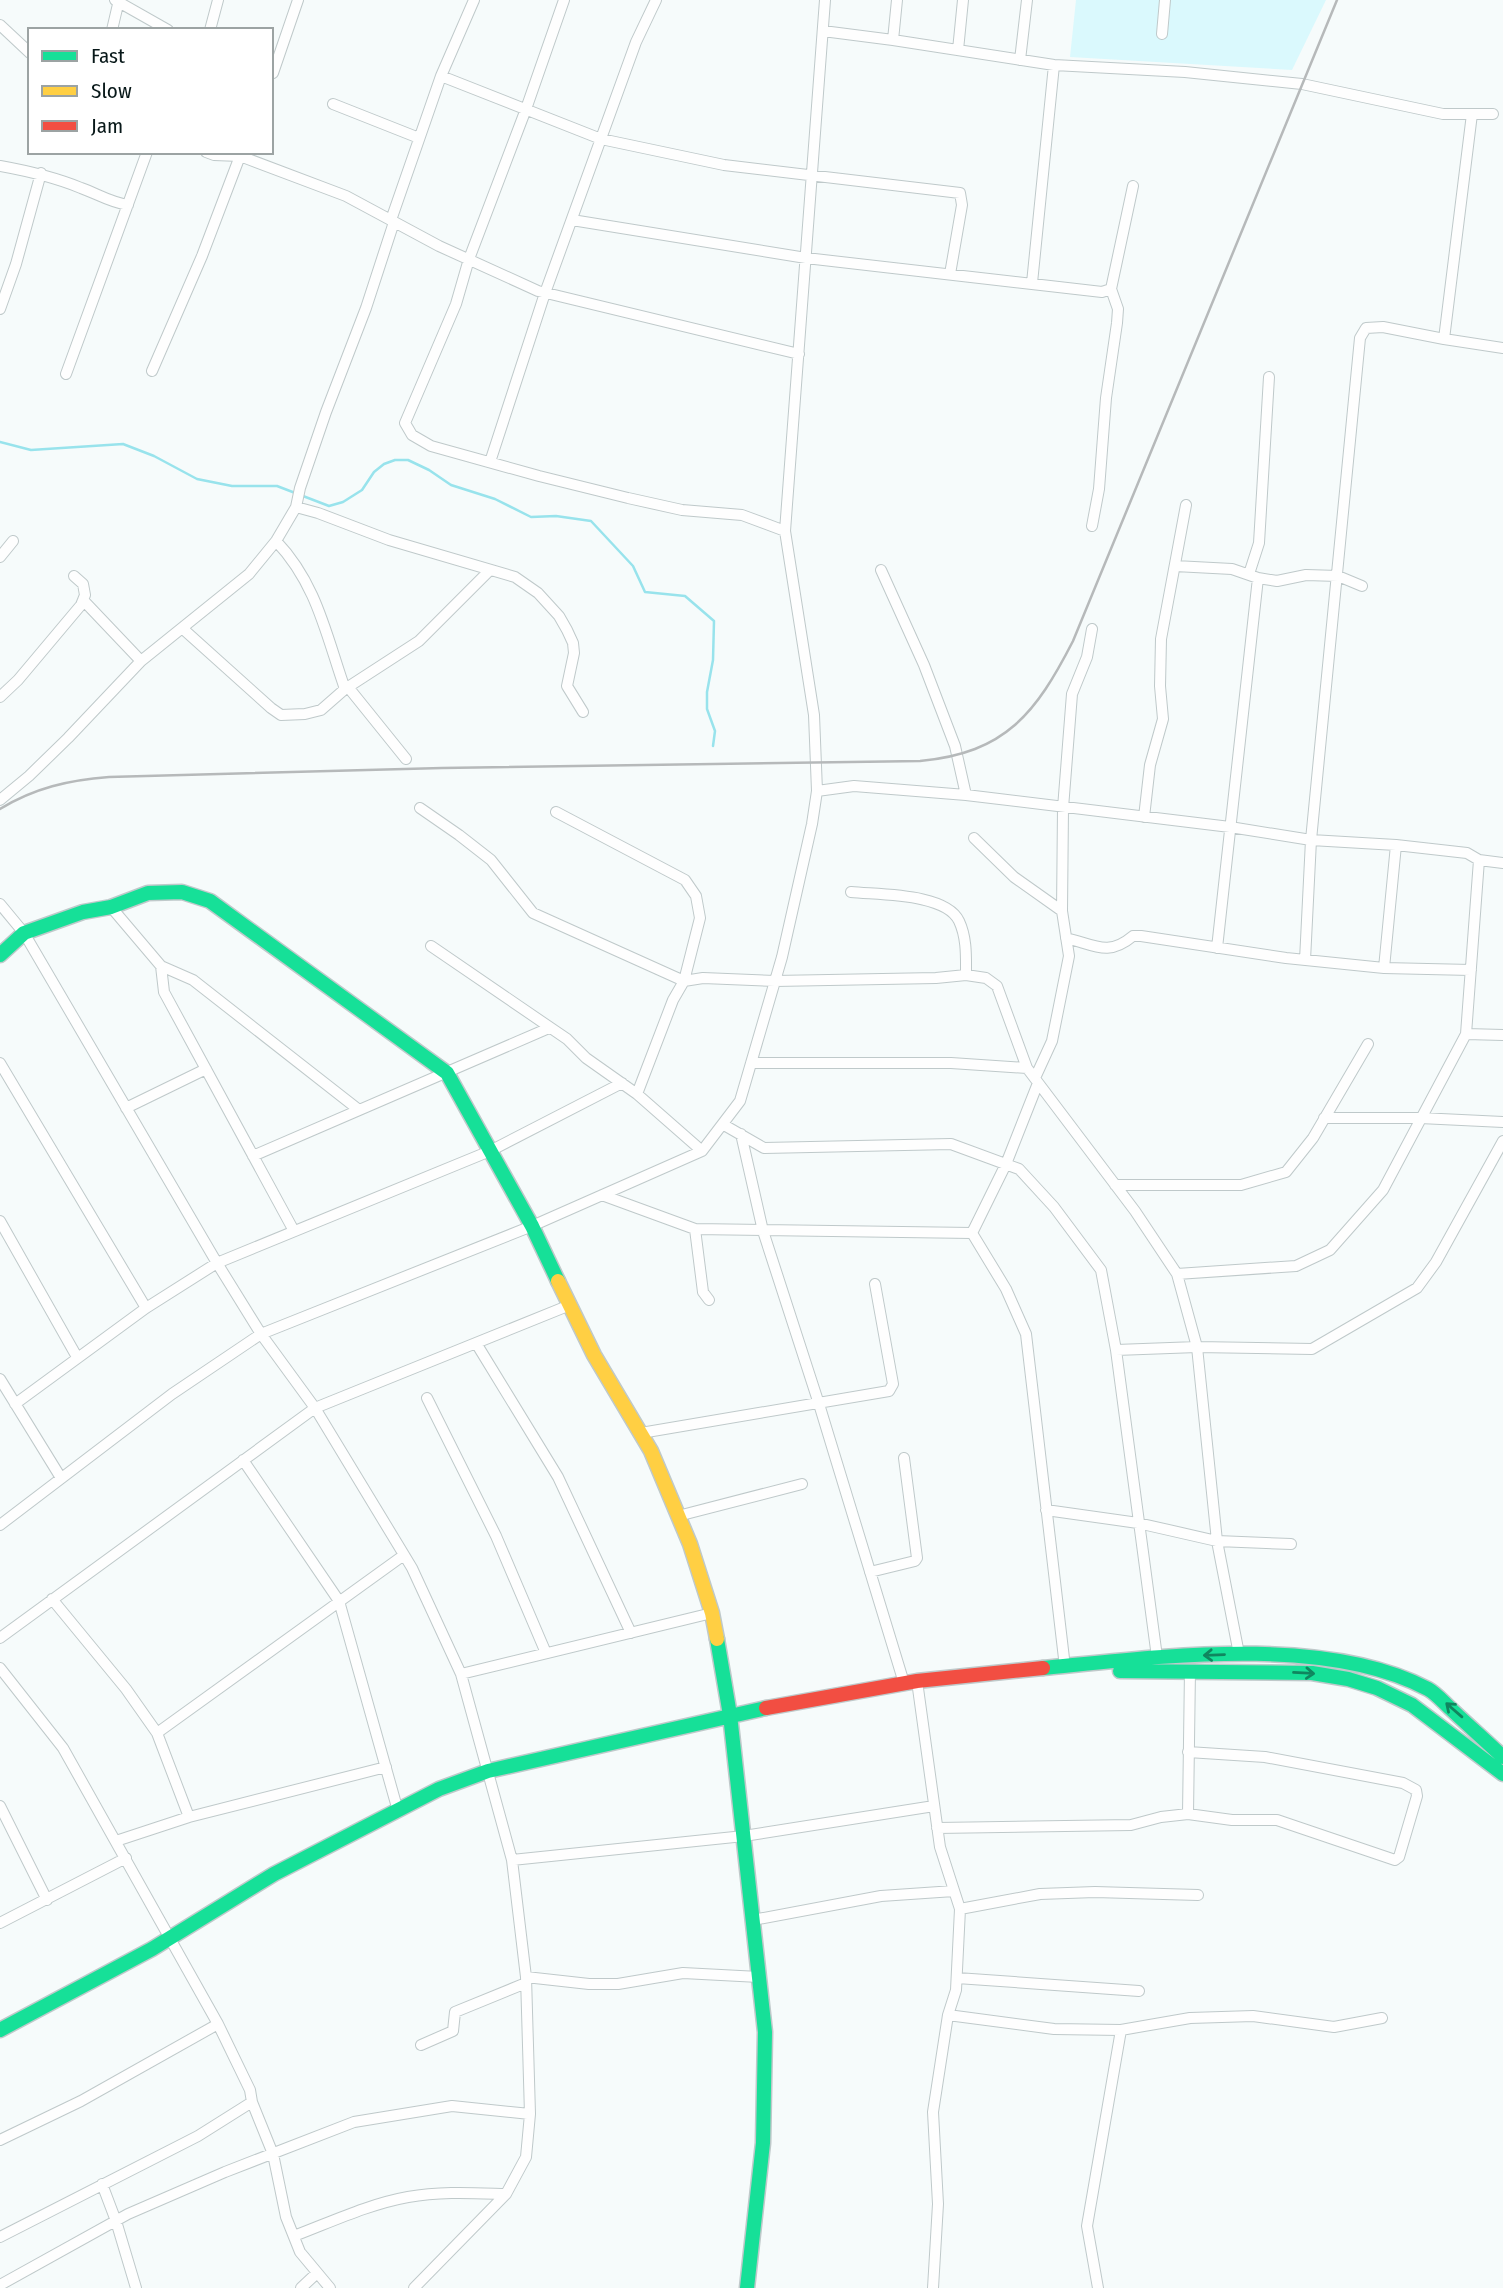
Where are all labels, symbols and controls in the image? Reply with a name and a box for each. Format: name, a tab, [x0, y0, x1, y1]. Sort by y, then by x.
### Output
legend	[28, 28, 273, 154]
text: Fast	[91, 43, 125, 69]
text: Slow	[91, 78, 132, 104]
text: Jam	[91, 113, 123, 139]
one-way arrow	[1203, 1648, 1226, 1662]
one-way arrow	[1292, 1667, 1315, 1680]
one-way arrow	[1445, 1702, 1463, 1718]

